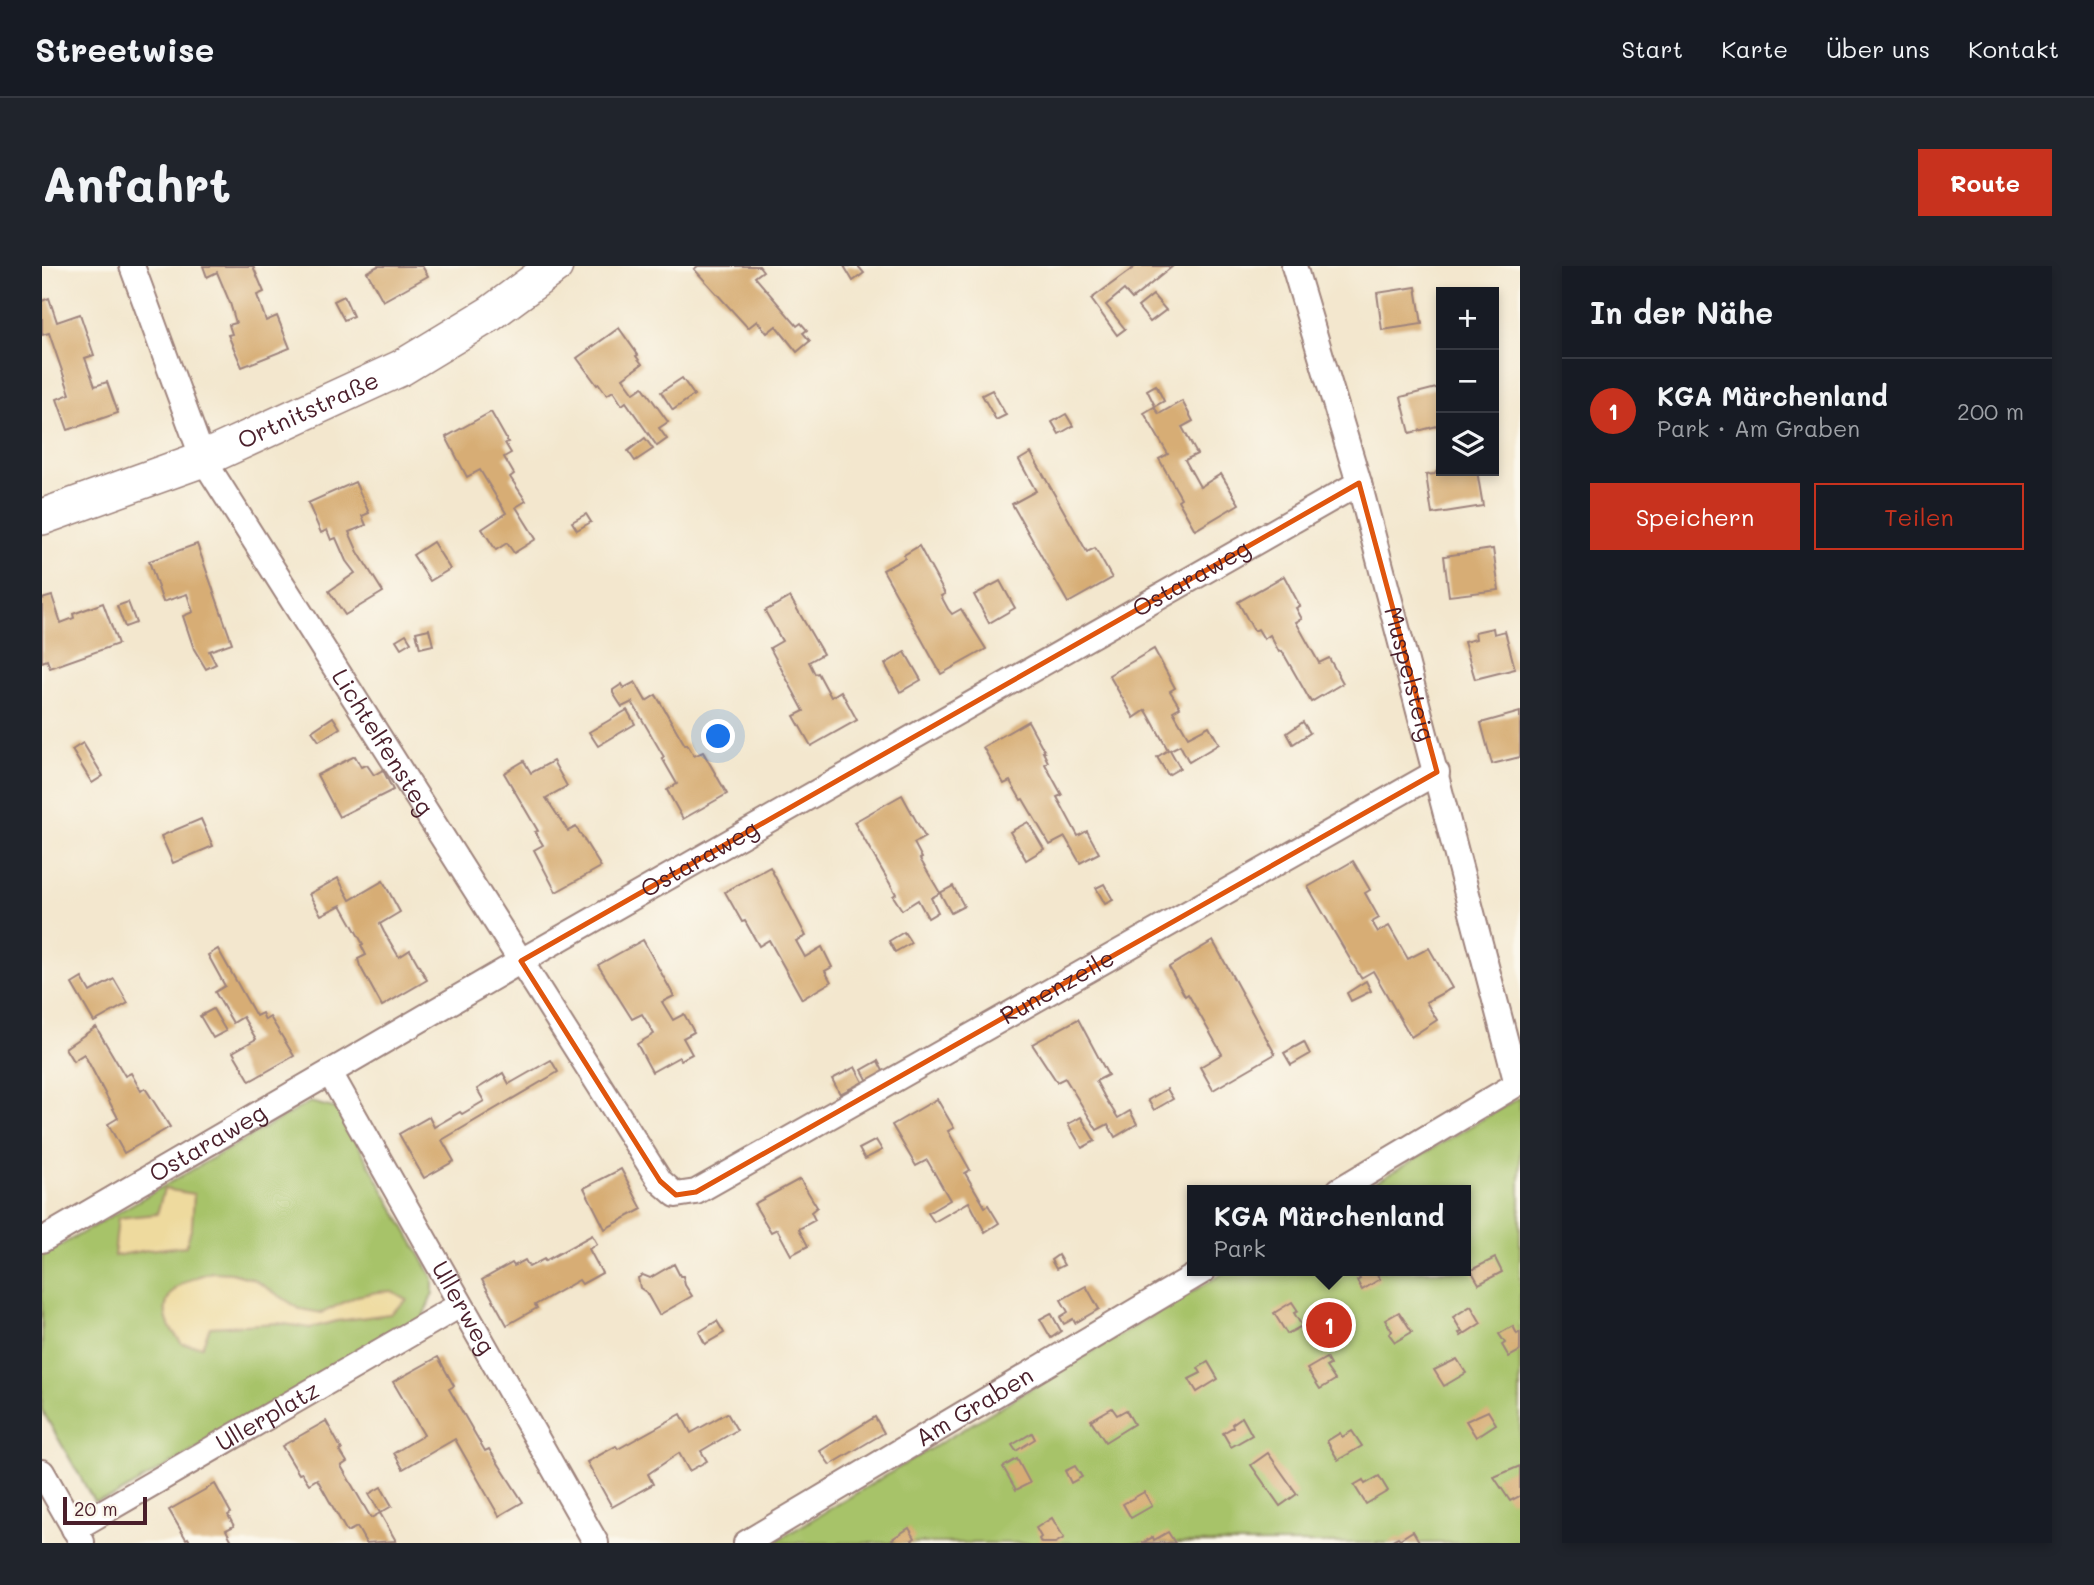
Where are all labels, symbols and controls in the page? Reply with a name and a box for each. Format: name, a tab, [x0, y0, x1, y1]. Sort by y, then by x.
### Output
text: Streetwise	[35, 27, 214, 70]
text: Start	[1621, 33, 1683, 64]
text: Karte	[1721, 33, 1788, 64]
text: Über uns	[1826, 33, 1930, 64]
text: Kontakt	[1968, 33, 2059, 64]
button: Route	[1918, 149, 2052, 216]
text: Anfahrt	[42, 151, 231, 214]
map controls	[1436, 287, 1499, 476]
button: +	[1436, 287, 1499, 350]
text: In der Nähe	[1590, 292, 1773, 332]
button: −	[1436, 350, 1499, 413]
street label: Ortnitstraße	[232, 363, 383, 455]
text: KGA Märchenland	[1657, 379, 1888, 413]
text: 1	[1608, 396, 1618, 426]
text: 200 m	[1957, 396, 2024, 426]
button: layers	[1436, 413, 1499, 476]
text: Park · Am Graben	[1657, 413, 1860, 443]
button: Speichern	[1590, 483, 1800, 550]
button: Teilen	[1814, 483, 2024, 550]
street label: Ostaraweg	[1126, 532, 1255, 623]
street label: Muspelsteig	[1378, 603, 1443, 744]
street label: Lichtelfensteg	[326, 662, 442, 821]
your location	[701, 719, 735, 753]
street label: Ostaraweg	[634, 812, 763, 904]
street label: Runenzeile	[994, 941, 1119, 1031]
street label: Ostaraweg	[143, 1096, 271, 1188]
popup	[1187, 1185, 1471, 1276]
text: KGA Märchenland	[1214, 1199, 1444, 1233]
text: Park	[1214, 1233, 1266, 1263]
street label: Ullerweg	[426, 1255, 503, 1359]
pin: 1	[1306, 1299, 1352, 1351]
street label: Am Graben	[909, 1359, 1038, 1453]
street label: Ullerplatz	[210, 1373, 324, 1457]
scale bar	[63, 1494, 147, 1526]
text: 20 m	[74, 1496, 118, 1521]

